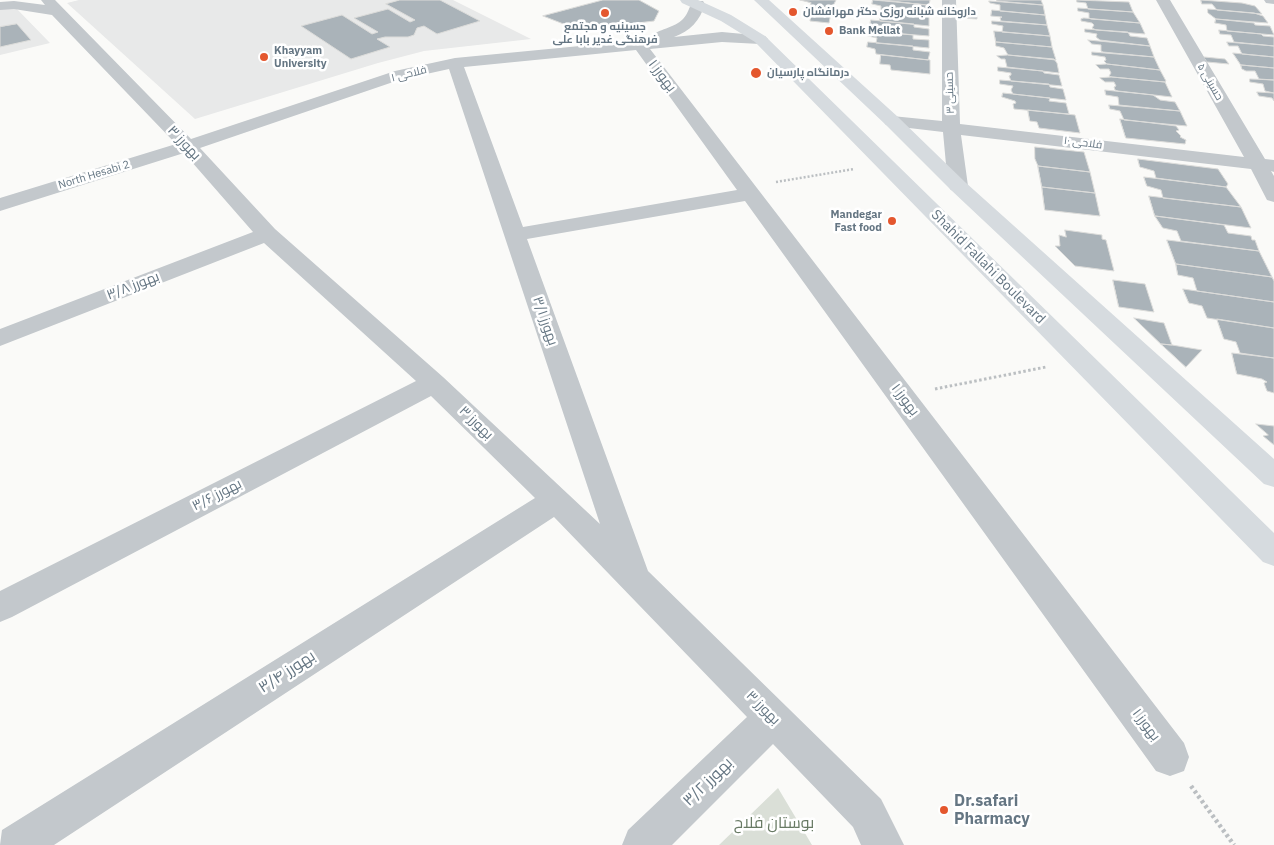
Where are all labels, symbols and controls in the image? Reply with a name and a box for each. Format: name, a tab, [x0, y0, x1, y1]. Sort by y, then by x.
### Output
place label: داروخانه شبانه روزی دکتر مهرافشان	[803, 5, 976, 19]
marker: داروخانه شبانه روزی دکتر مهرافشان	[787, 6, 799, 18]
marker: جسینیه و مجتمع فرهنگی غدیر بابا علی	[599, 7, 611, 19]
place label: جسینیه و مجتمع فرهنگی غدیر بابا علی	[552, 20, 658, 46]
place label: Bank Mellat	[839, 24, 900, 38]
marker: Bank Mellat	[823, 25, 835, 37]
place label: Khayyam University	[274, 44, 327, 70]
marker: Khayyam University	[258, 51, 270, 63]
street label: بهورز ۱	[644, 57, 680, 95]
street label: حسینی ۵	[1194, 61, 1226, 103]
street label: فلاحی ۱	[390, 63, 428, 85]
marker: درمانگاه پارسیان	[749, 66, 763, 80]
place label: درمانگاه پارسیان	[767, 66, 849, 80]
street label: حسینی ۳	[943, 72, 957, 114]
street label: بهورز ۳	[164, 122, 204, 164]
street label: فلاحی ۱۰	[1063, 134, 1103, 152]
street label: North Hesabi 2	[57, 158, 131, 192]
street label: Shahid Fallahi Boulevard	[927, 206, 1049, 328]
place label: Mandegar Fast food	[831, 208, 882, 234]
marker: Mandegar Fast food	[886, 215, 898, 227]
street label: بهورز ۳/۸	[104, 268, 162, 304]
street label: بهورز ۳/۱	[529, 294, 561, 348]
street label: بهورز ۱	[887, 381, 923, 419]
street label: بهورز ۳	[455, 403, 497, 443]
street label: بهورز ۳/۶	[189, 475, 245, 515]
street label: بهورز ۳/۴	[255, 647, 319, 697]
street label: بهورز ۳	[742, 687, 784, 729]
street label: بهورز ۱	[1128, 706, 1164, 744]
street label: بهورز ۳/۲	[679, 754, 737, 810]
place label: Dr.safari Pharmacy	[954, 791, 1030, 829]
marker: Dr.safari Pharmacy	[938, 804, 950, 816]
park label: بوستان فلاح	[734, 813, 814, 833]

